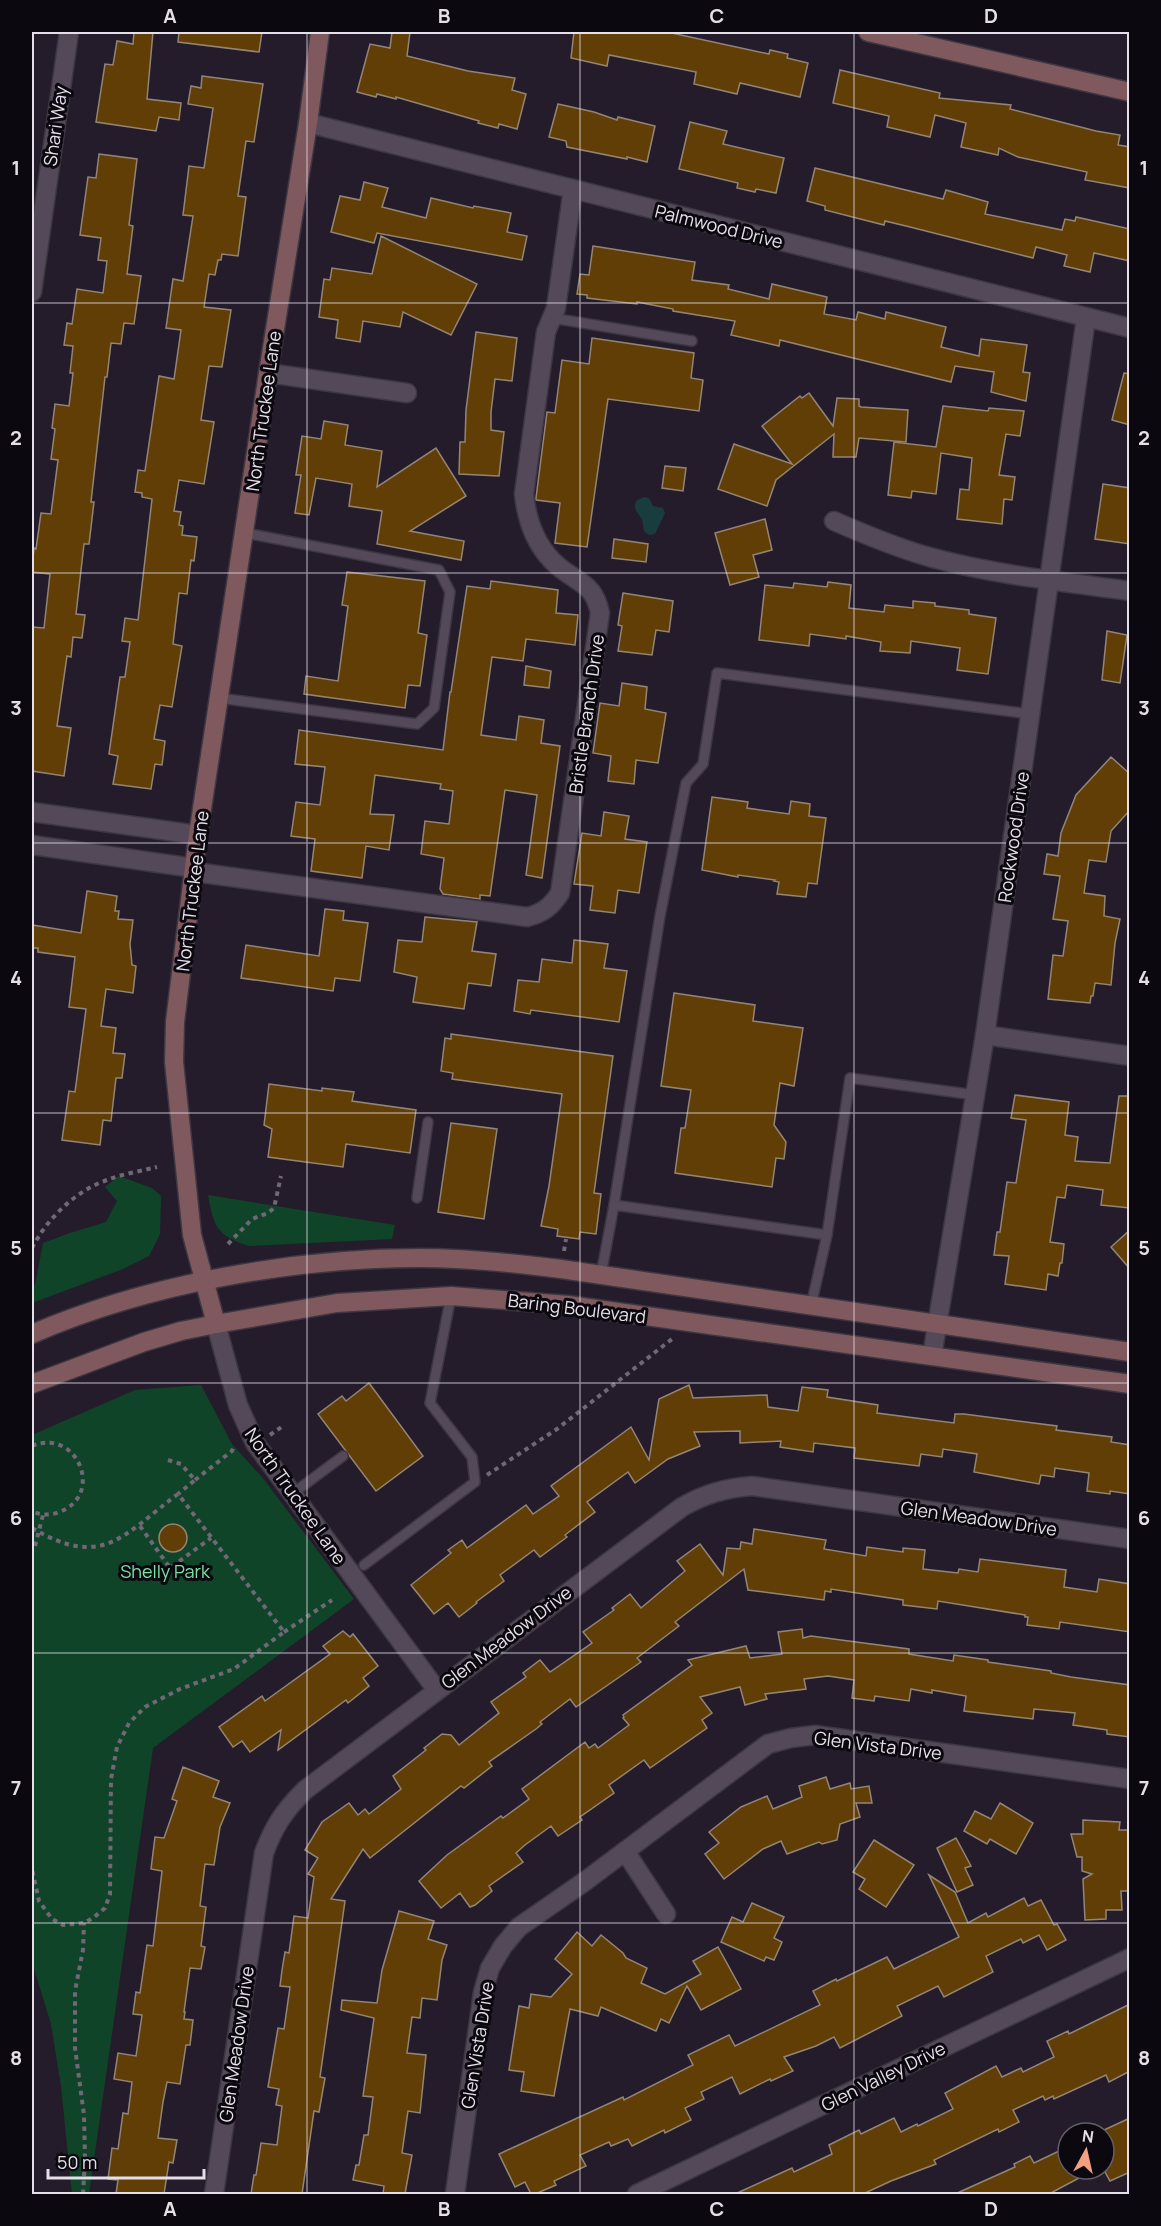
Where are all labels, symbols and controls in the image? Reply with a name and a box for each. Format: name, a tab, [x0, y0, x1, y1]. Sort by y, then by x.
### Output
text: A	[163, 2, 177, 29]
text: B	[438, 2, 451, 29]
text: C	[710, 2, 724, 29]
text: D	[984, 2, 998, 29]
street label: Shari Way	[37, 84, 73, 168]
text: 1	[12, 154, 20, 181]
text: 1	[1140, 154, 1148, 181]
street label: Palmwood Drive	[653, 199, 785, 253]
street label: North Truckee Lane	[240, 329, 286, 493]
text: 2	[10, 424, 22, 451]
text: 2	[1138, 424, 1150, 451]
street label: Bristle Branch Drive	[563, 633, 609, 795]
text: 3	[10, 694, 22, 721]
text: 3	[1138, 694, 1150, 721]
street label: Rockwood Drive	[992, 770, 1034, 904]
street label: North Truckee Lane	[170, 809, 214, 973]
text: 4	[10, 964, 22, 991]
text: 4	[1138, 964, 1150, 991]
text: 5	[10, 1234, 22, 1261]
text: 5	[1138, 1234, 1150, 1261]
street label: Baring Boulevard	[507, 1288, 647, 1328]
street label: North Truckee Lane	[240, 1423, 352, 1569]
street label: Glen Meadow Drive	[899, 1495, 1059, 1541]
text: 6	[10, 1504, 22, 1531]
text: 6	[1138, 1504, 1150, 1531]
park label: Shelly Park	[120, 1559, 211, 1583]
street label: Glen Meadow Drive	[436, 1580, 576, 1694]
street label: Glen Vista Drive	[813, 1725, 943, 1765]
text: 7	[11, 1774, 21, 1801]
text: 7	[1139, 1774, 1149, 1801]
street label: Glen Meadow Drive	[213, 1964, 259, 2124]
street label: Glen Vista Drive	[455, 1980, 499, 2110]
street label: Glen Valley Drive	[817, 2036, 949, 2116]
text: 8	[10, 2044, 22, 2071]
text: 8	[1138, 2044, 1150, 2071]
north arrow	[1056, 2121, 1116, 2181]
text: N	[1081, 2124, 1095, 2148]
scale bar	[48, 2142, 204, 2180]
text: 50 m	[57, 2150, 97, 2174]
text: A	[163, 2195, 177, 2222]
text: B	[438, 2195, 451, 2222]
text: C	[710, 2195, 724, 2222]
text: D	[984, 2195, 998, 2222]

